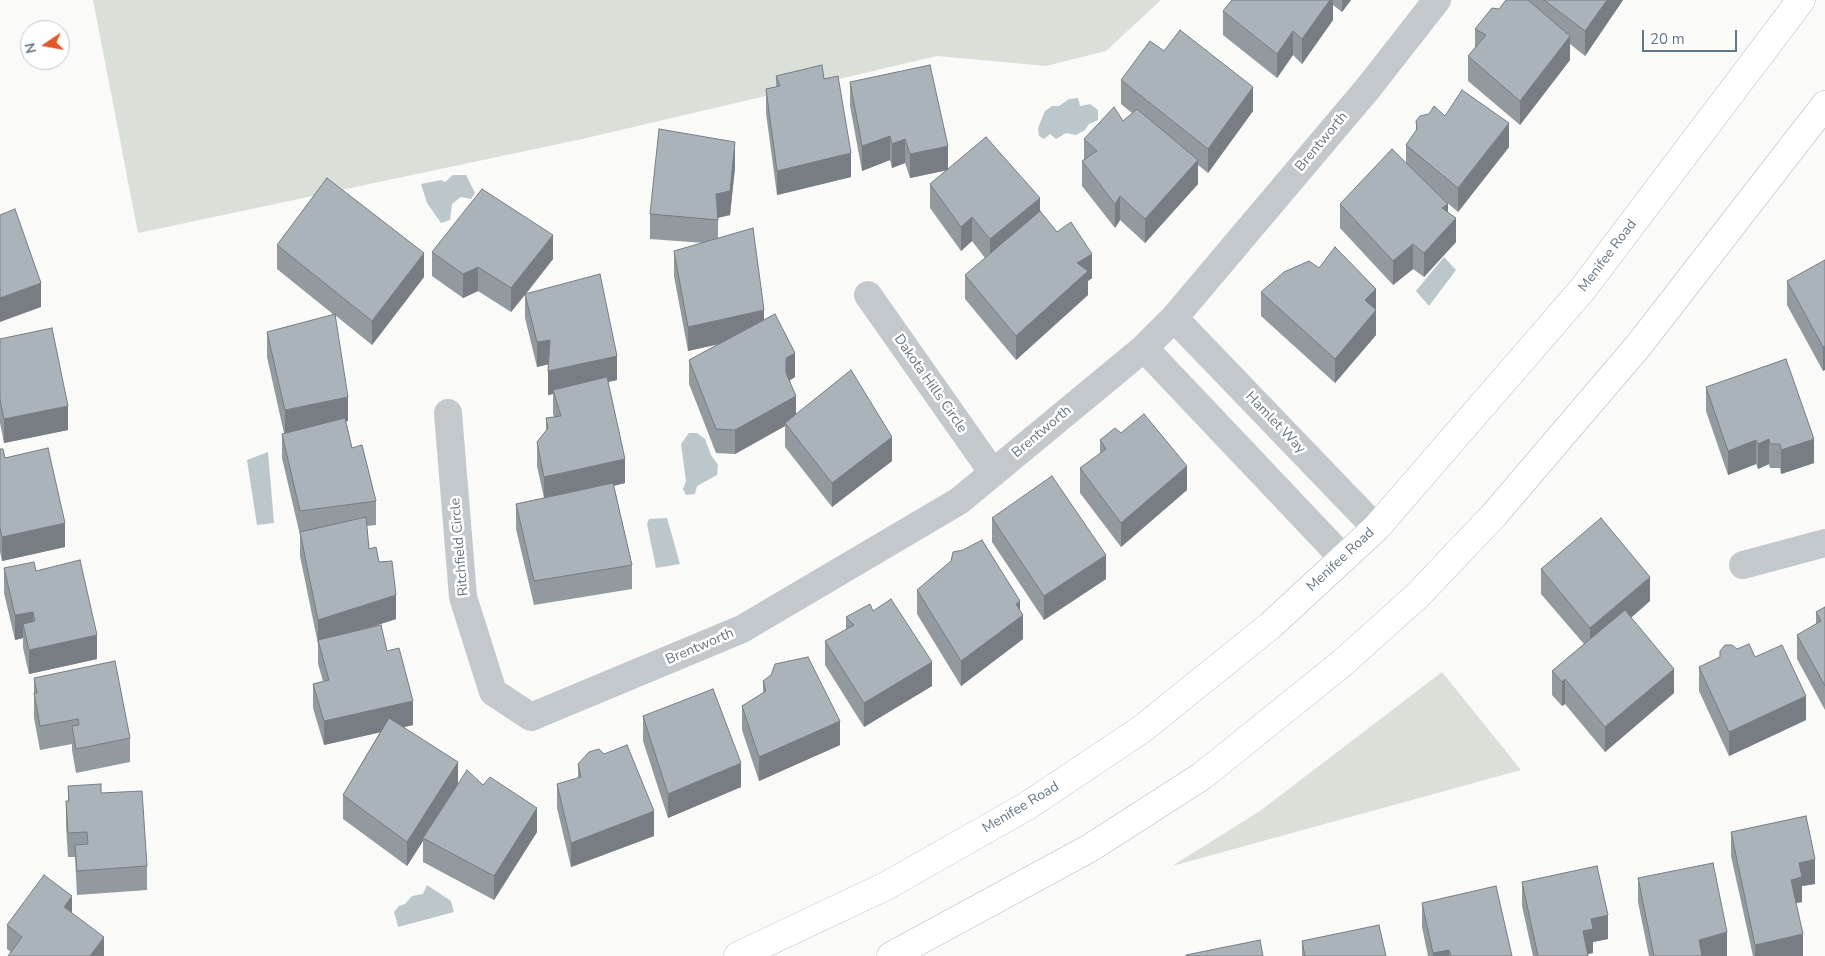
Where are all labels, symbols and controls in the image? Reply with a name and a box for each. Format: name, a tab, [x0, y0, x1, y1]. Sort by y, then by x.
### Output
north arrow	[20, 20, 70, 70]
scale bar	[1645, 20, 1740, 52]
text: 20 m	[1650, 29, 1685, 49]
text: N	[20, 41, 41, 55]
street label: Brentworth	[1292, 109, 1352, 175]
street label: Menifee Road	[1575, 217, 1641, 295]
street label: Dakota Hills Circle	[890, 332, 970, 436]
street label: Hamlet Way	[1241, 389, 1309, 457]
street label: Brentworth	[1009, 402, 1075, 462]
street label: Ritchfield Circle	[447, 497, 473, 597]
street label: Menifee Road	[1304, 524, 1378, 596]
street label: Brentworth	[663, 625, 737, 669]
street label: Menifee Road	[980, 779, 1062, 837]

